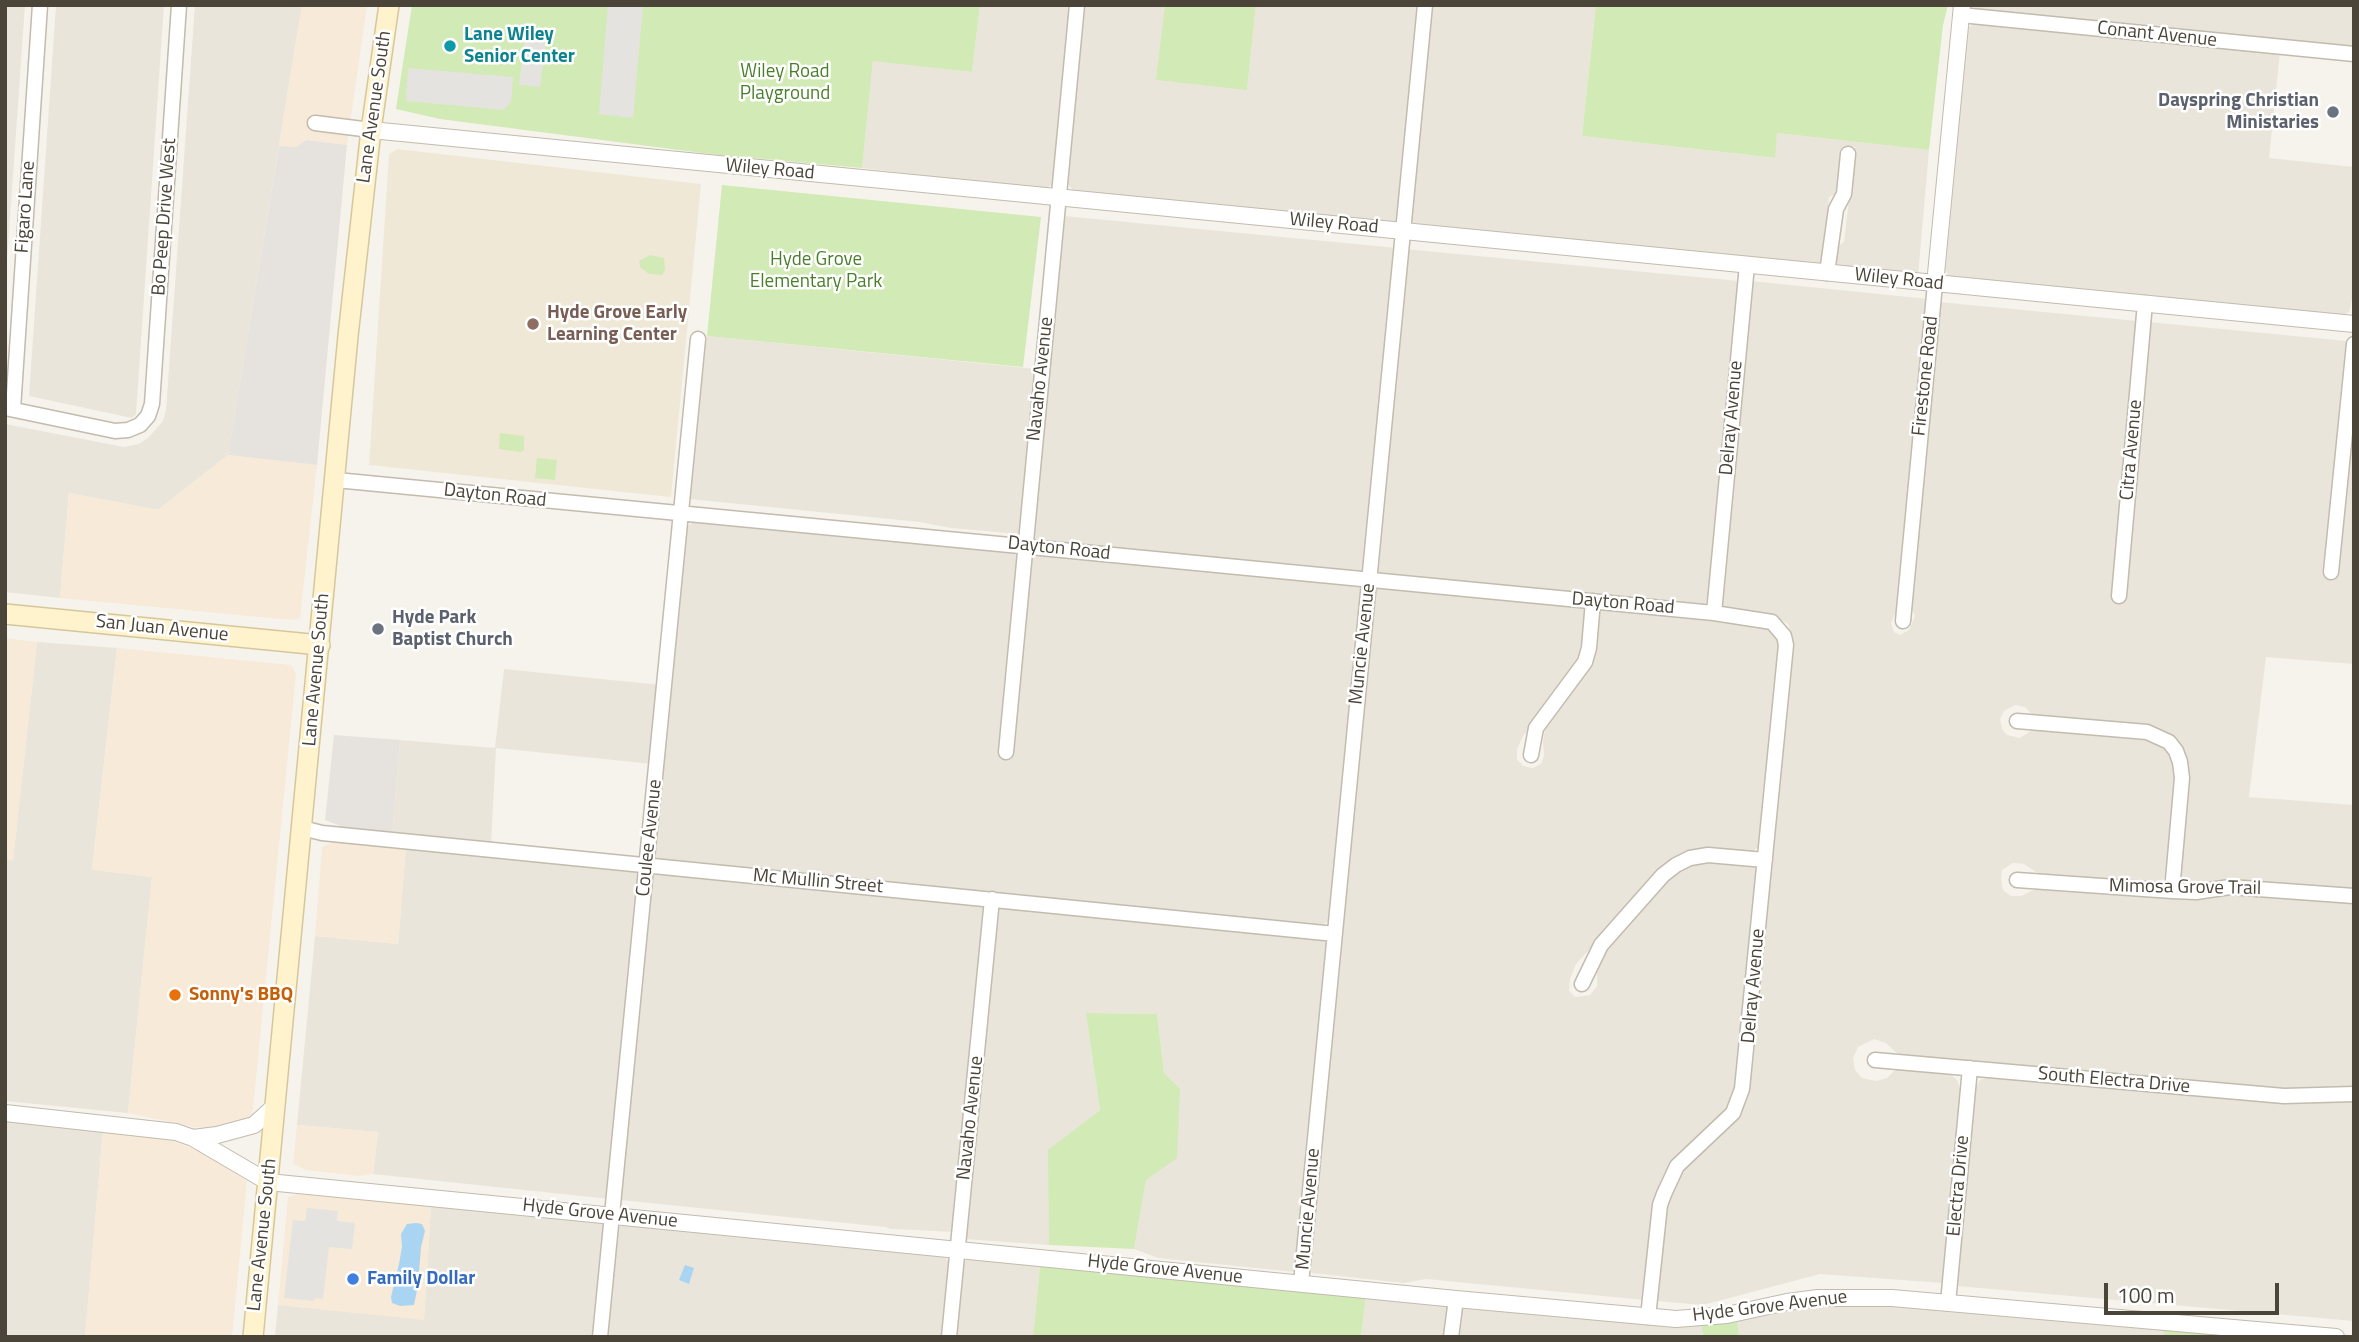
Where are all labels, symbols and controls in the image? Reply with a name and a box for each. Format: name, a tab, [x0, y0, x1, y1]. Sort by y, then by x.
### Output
street label: Conant Avenue	[2096, 17, 2218, 53]
place label: Lane Wiley Senior Center	[464, 24, 575, 68]
street label: Lane Avenue South	[353, 29, 397, 185]
marker: Lane Wiley Senior Center	[442, 38, 458, 54]
park label: Wiley Road Playground	[740, 61, 830, 105]
place label: Dayspring Christian Ministaries	[2158, 90, 2319, 134]
marker: Dayspring Christian Ministaries	[2325, 104, 2341, 120]
street label: Bo Peep Drive West	[148, 138, 182, 296]
street label: Wiley Road	[725, 155, 815, 185]
street label: Figaro Lane	[11, 160, 41, 254]
street label: Wiley Road	[1289, 209, 1379, 239]
park label: Hyde Grove Elementary Park	[750, 249, 882, 293]
street label: Wiley Road	[1853, 264, 1945, 296]
place label: Hyde Grove Early Learning Center	[547, 302, 687, 346]
street label: Firestone Road	[1908, 315, 1944, 437]
marker: Hyde Grove Early Learning Center	[525, 316, 541, 332]
street label: Navaho Avenue	[1023, 316, 1059, 442]
street label: Delray Avenue	[1716, 360, 1748, 476]
street label: Citra Avenue	[2116, 399, 2148, 501]
street label: Dayton Road	[443, 479, 547, 513]
street label: Dayton Road	[1007, 532, 1111, 566]
street label: Muncie Avenue	[1345, 582, 1381, 706]
street label: Dayton Road	[1571, 588, 1675, 620]
street label: Lane Avenue South	[299, 593, 335, 747]
place label: Hyde Park Baptist Church	[392, 607, 513, 651]
street label: San Juan Avenue	[95, 611, 229, 647]
marker: Hyde Park Baptist Church	[370, 621, 386, 637]
street label: Coulee Avenue	[633, 778, 667, 898]
street label: Mc Mullin Street	[752, 865, 884, 899]
street label: Mimosa Grove Trail	[2109, 875, 2261, 901]
street label: Delray Avenue	[1738, 928, 1770, 1044]
place label: Sonny's BBQ	[189, 984, 293, 1006]
marker: Sonny's BBQ	[167, 987, 183, 1003]
street label: Navaho Avenue	[953, 1055, 989, 1181]
street label: South Electra Drive	[2037, 1063, 2191, 1099]
street label: Electra Drive	[1943, 1135, 1975, 1237]
street label: Muncie Avenue	[1292, 1147, 1326, 1271]
street label: Lane Avenue South	[244, 1157, 282, 1313]
street label: Hyde Grove Avenue	[521, 1195, 679, 1233]
street label: Hyde Grove Avenue	[1086, 1251, 1244, 1289]
place label: Family Dollar	[367, 1268, 475, 1290]
scale bar	[2107, 1268, 2282, 1312]
marker: Family Dollar	[345, 1271, 361, 1287]
text: 100 m	[2117, 1279, 2174, 1311]
street label: Hyde Grove Avenue	[1691, 1286, 1849, 1328]

